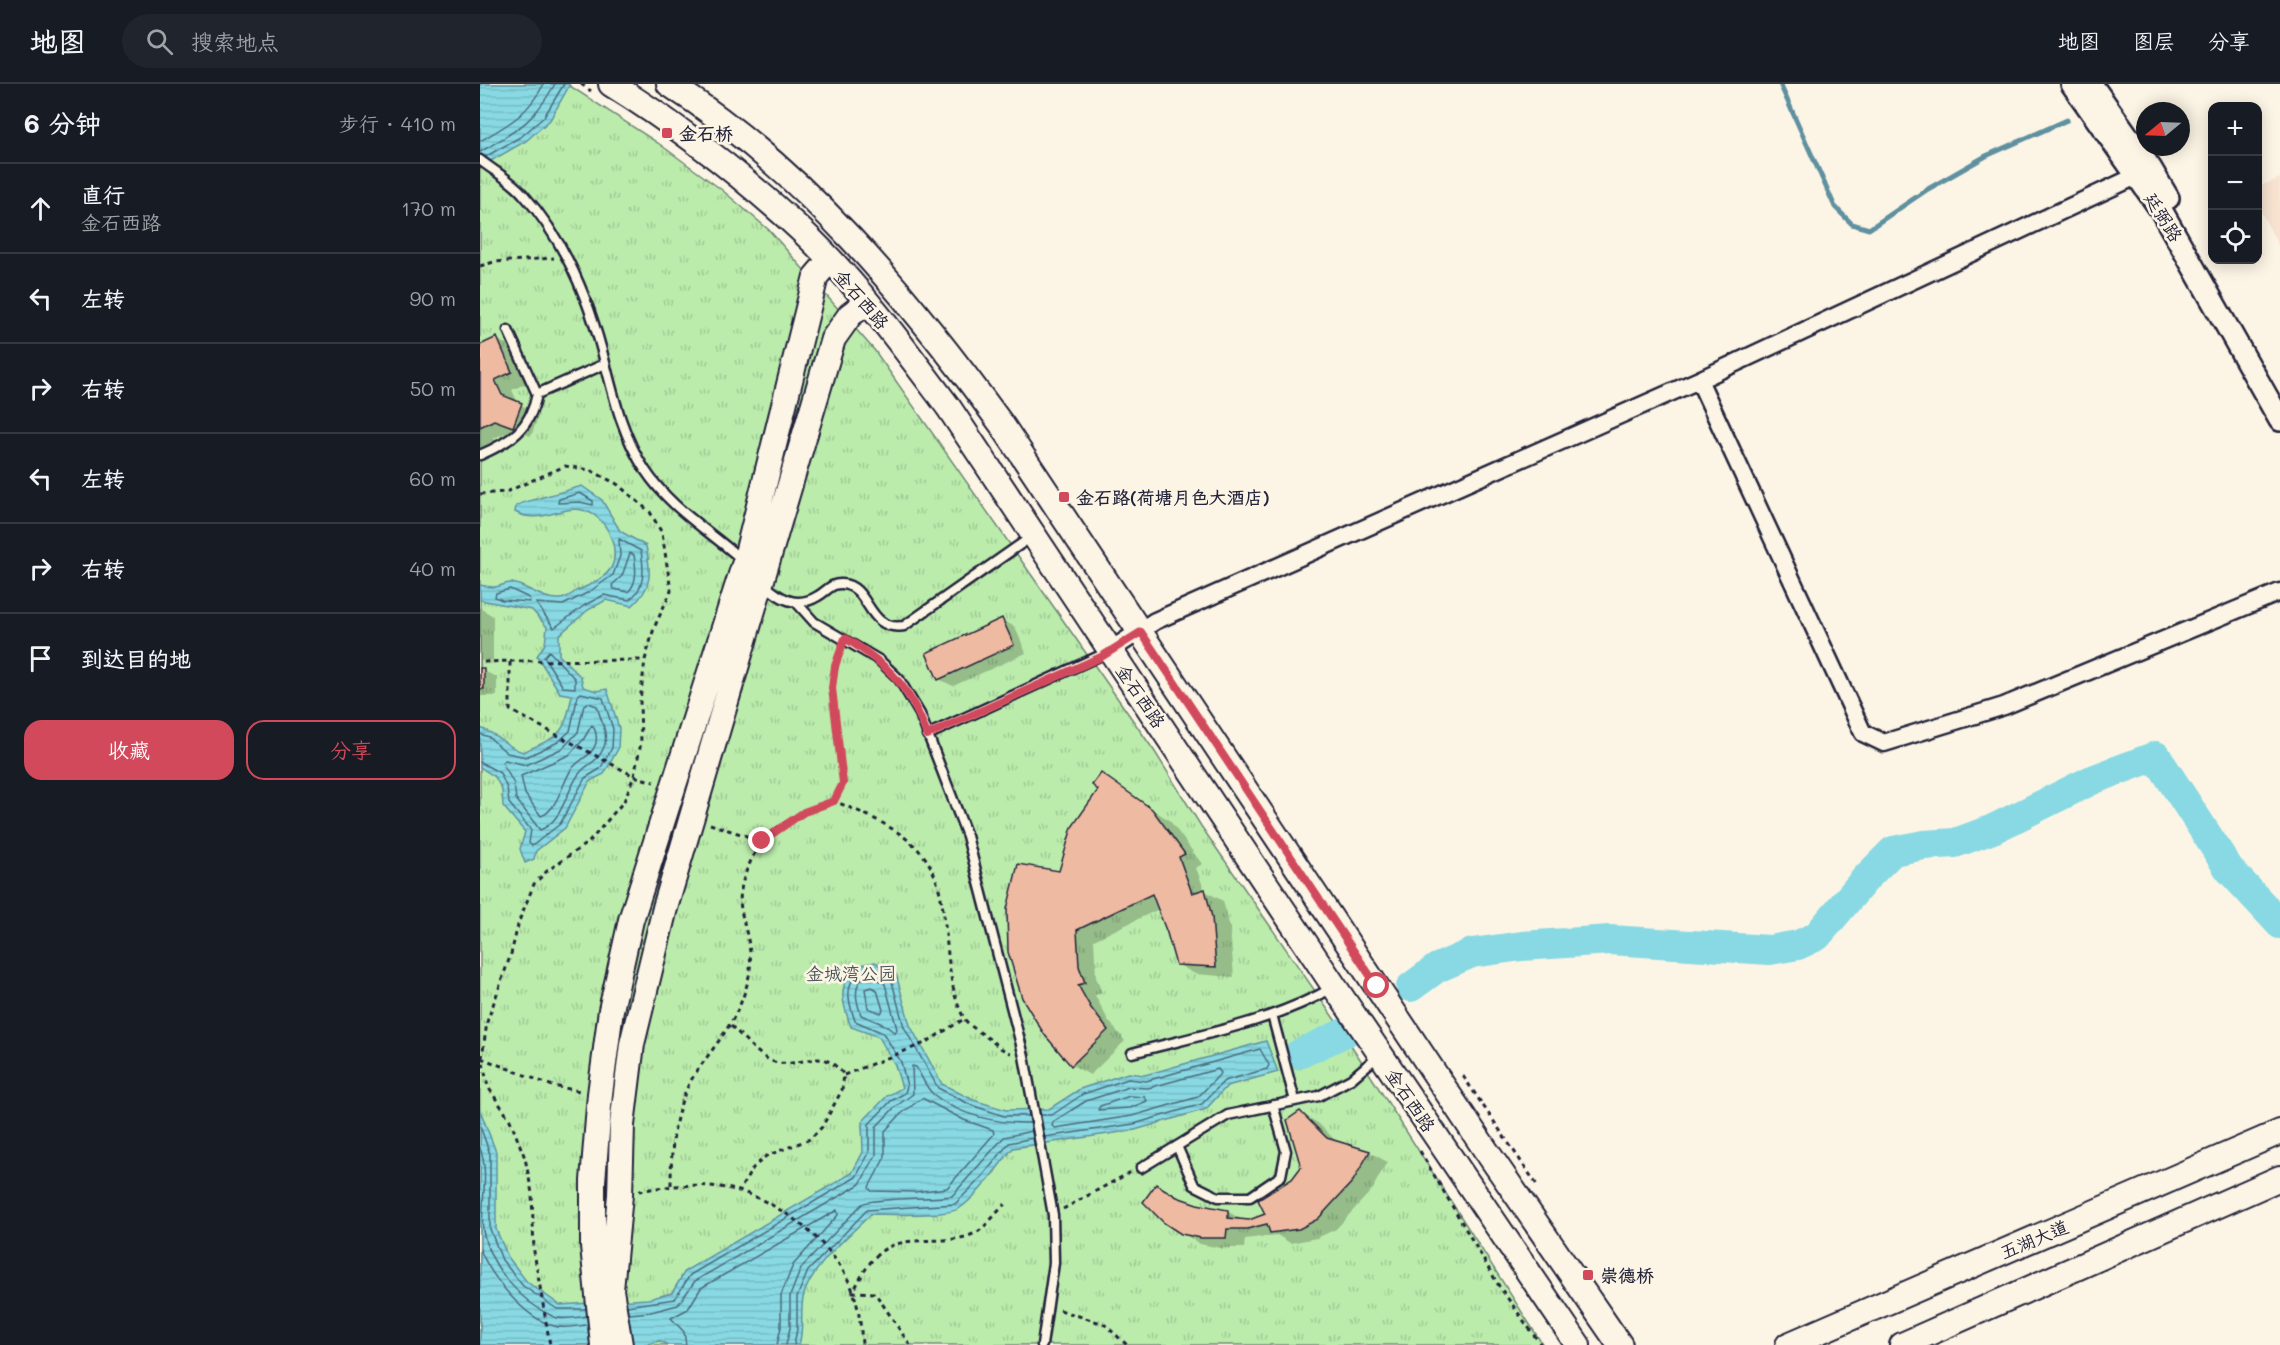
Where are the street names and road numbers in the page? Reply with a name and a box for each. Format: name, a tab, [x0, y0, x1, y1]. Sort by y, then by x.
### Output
street label: 廷弼路	[2140, 188, 2188, 246]
street label: 金石西路	[829, 264, 895, 334]
street label: 金石西路	[1111, 659, 1171, 733]
street label: 金石西路	[1381, 1063, 1441, 1137]
street label: 五湖大道	[1996, 1214, 2072, 1264]

